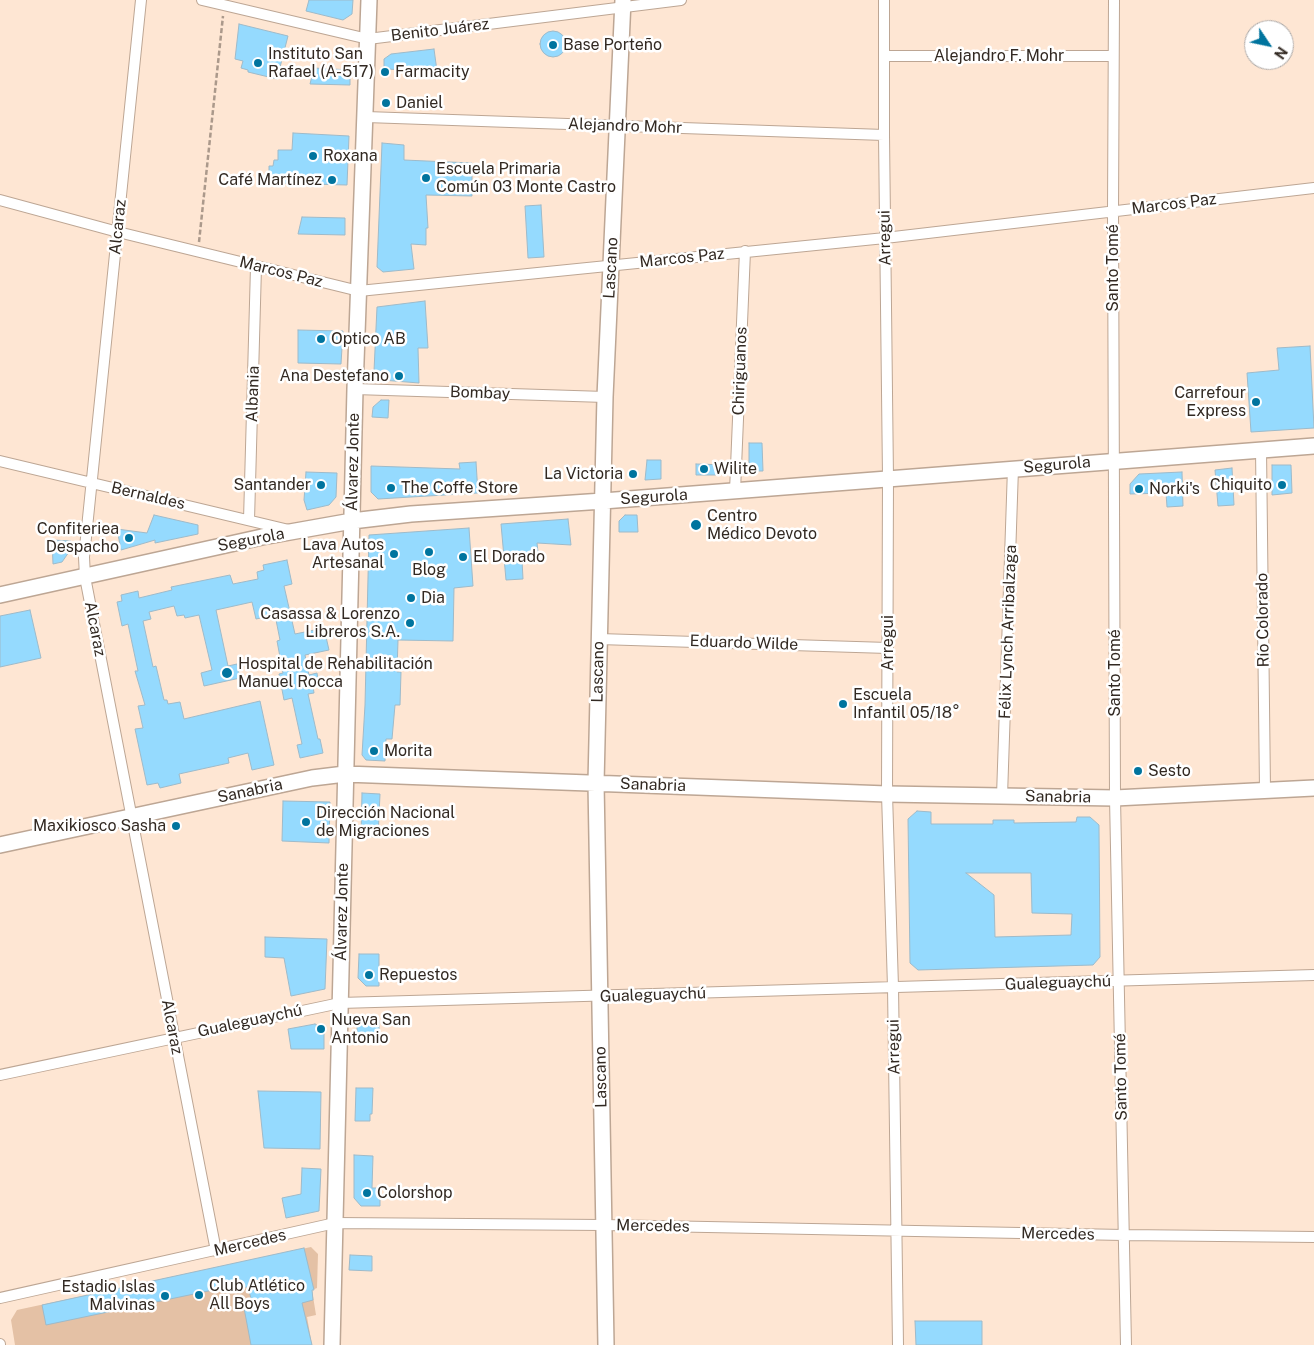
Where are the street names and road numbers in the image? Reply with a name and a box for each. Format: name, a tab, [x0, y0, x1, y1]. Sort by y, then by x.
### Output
street label: Benito Juárez	[390, 14, 490, 46]
street label: Alejandro F. Mohr	[934, 46, 1064, 66]
street label: Alejandro Mohr	[567, 114, 683, 138]
street label: Marcos Paz	[1131, 189, 1217, 219]
street label: Alcaraz	[106, 198, 130, 256]
street label: Arregui	[875, 210, 895, 266]
street label: Santo Tomé	[1103, 224, 1123, 312]
street label: Lascano	[600, 237, 622, 299]
street label: Marcos Paz	[639, 244, 725, 272]
street label: Marcos Paz	[237, 252, 325, 292]
street label: Chiriguanos	[729, 326, 751, 416]
street label: Albania	[242, 365, 264, 423]
street label: Bombay	[450, 382, 510, 404]
street label: Álvarez Jonte	[343, 413, 363, 511]
street label: Segurola	[1022, 452, 1092, 478]
street label: Bernaldes	[109, 478, 187, 514]
street label: Segurola	[620, 485, 688, 509]
street label: Segurola	[216, 524, 286, 556]
street label: Félix Lynch Arribalzaga	[995, 544, 1021, 720]
street label: Río Colorado	[1253, 573, 1273, 667]
street label: Alcaraz	[80, 600, 110, 658]
street label: Arregui	[878, 615, 898, 671]
street label: Santo Tomé	[1105, 629, 1125, 717]
street label: Eduardo Wilde	[689, 632, 799, 654]
street label: Lascano	[588, 641, 608, 703]
street label: Sanabria	[620, 774, 686, 796]
street label: Sanabria	[216, 775, 284, 807]
street label: Sanabria	[1025, 787, 1091, 807]
street label: Álvarez Jonte	[332, 863, 352, 961]
street label: Gualeguaychú	[1004, 972, 1112, 994]
street label: Gualeguaychú	[599, 984, 707, 1006]
street label: Alcaraz	[157, 998, 187, 1056]
street label: Gualeguaychú	[196, 1001, 304, 1041]
street label: Arregui	[884, 1019, 904, 1075]
street label: Santo Tomé	[1111, 1033, 1131, 1121]
street label: Lascano	[591, 1046, 611, 1108]
street label: Mercedes	[616, 1216, 690, 1236]
street label: Mercedes	[1021, 1224, 1095, 1244]
street label: Mercedes	[212, 1225, 288, 1261]

